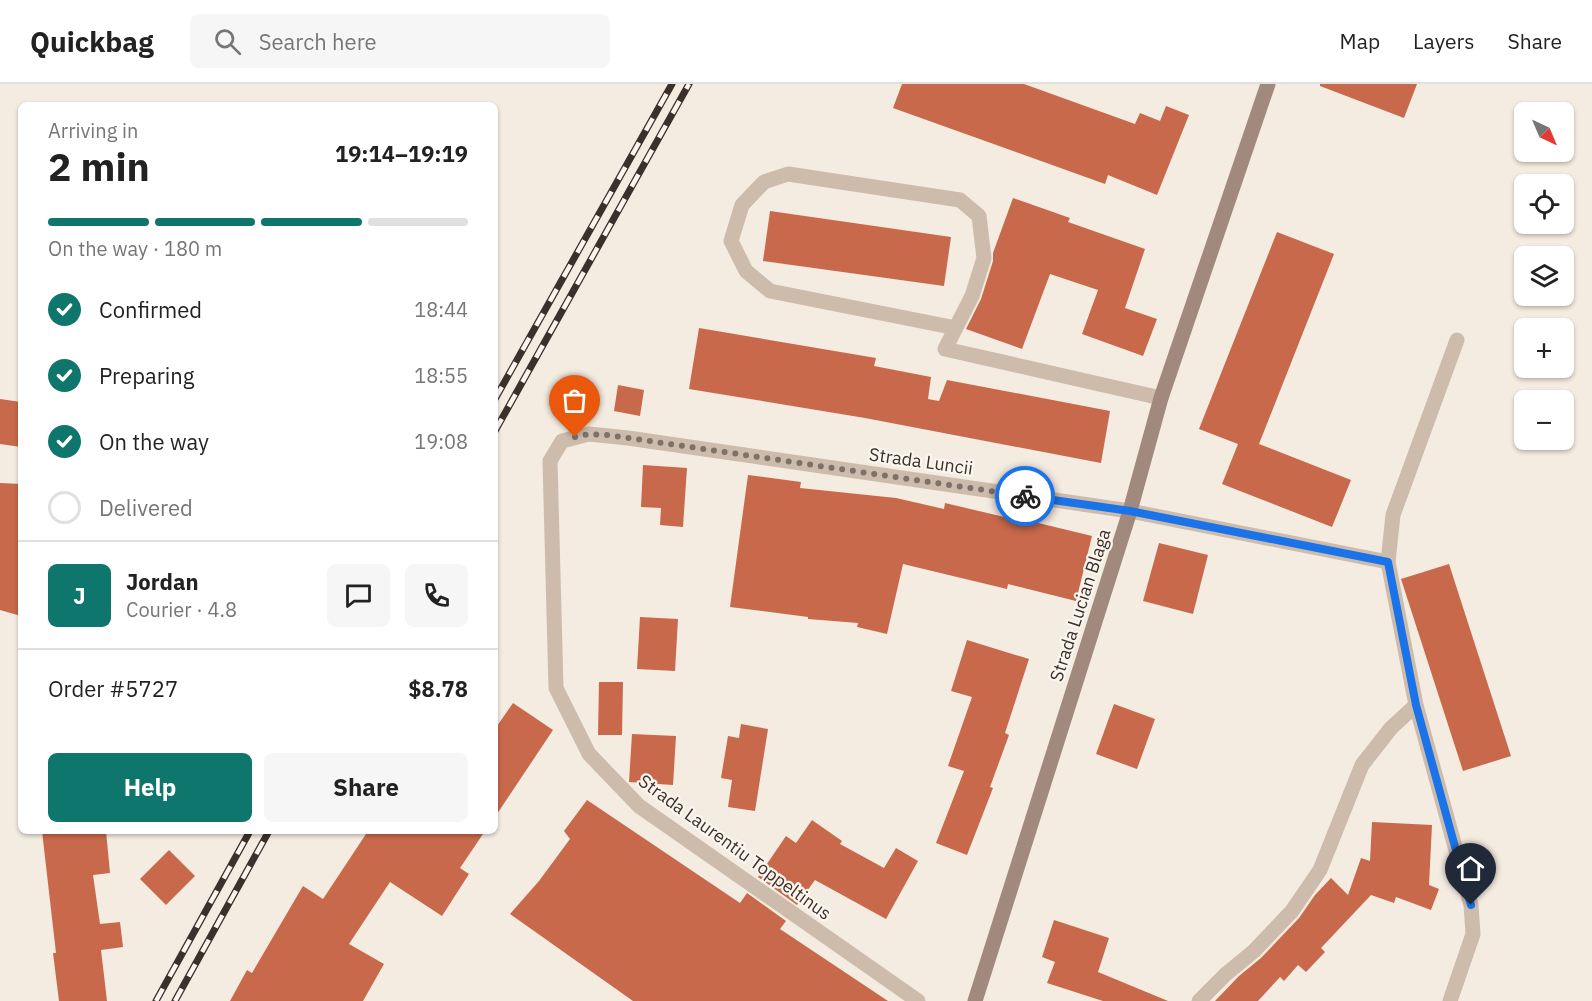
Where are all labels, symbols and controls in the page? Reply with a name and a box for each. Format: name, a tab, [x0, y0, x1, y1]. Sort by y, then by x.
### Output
search box	[190, 14, 610, 68]
text: Quickbag	[30, 23, 154, 60]
icon: search	[211, 25, 244, 58]
text: Search here	[259, 27, 377, 56]
text: Map	[1340, 27, 1380, 55]
text: Layers	[1413, 27, 1475, 55]
text: Share	[1508, 27, 1562, 55]
north arrow	[1514, 102, 1574, 162]
map controls	[1514, 102, 1574, 450]
text: Arriving in	[48, 117, 138, 144]
text: 19:14–19:19	[335, 139, 468, 168]
text: 2 min	[48, 141, 150, 192]
button: locate	[1514, 174, 1574, 234]
text: On the way · 180 m	[48, 235, 222, 262]
button: layers	[1514, 246, 1574, 306]
icon: check	[48, 293, 81, 326]
text: Confirmed	[99, 295, 202, 324]
text: 18:44	[414, 296, 468, 323]
button: +	[1514, 318, 1574, 378]
icon: check	[48, 359, 81, 392]
text: Preparing	[99, 361, 194, 390]
text: 18:55	[414, 362, 468, 389]
pin	[549, 375, 600, 437]
icon: bag	[558, 384, 591, 417]
button: −	[1514, 390, 1574, 450]
icon: check	[48, 425, 81, 458]
text: On the way	[99, 427, 209, 456]
text: 19:08	[414, 428, 468, 455]
street label: Strada Luncii	[868, 442, 974, 480]
courier	[995, 466, 1055, 526]
icon: bike	[1009, 480, 1042, 513]
text: Delivered	[99, 493, 193, 522]
street label: Strada Lucian Blaga	[1044, 525, 1116, 684]
button: chat	[327, 564, 390, 627]
button: phone	[405, 564, 468, 627]
text: Jordan	[126, 567, 199, 596]
text: J	[73, 581, 86, 610]
text: Courier · 4.8	[126, 596, 237, 623]
text: Order #5727	[48, 674, 178, 703]
text: $8.78	[408, 674, 468, 703]
button: Help	[48, 753, 252, 822]
button: Share	[264, 753, 468, 822]
street label: Strada Laurentiu Toppeltinus	[634, 769, 836, 925]
pin	[1445, 843, 1496, 905]
icon: home	[1454, 852, 1487, 885]

